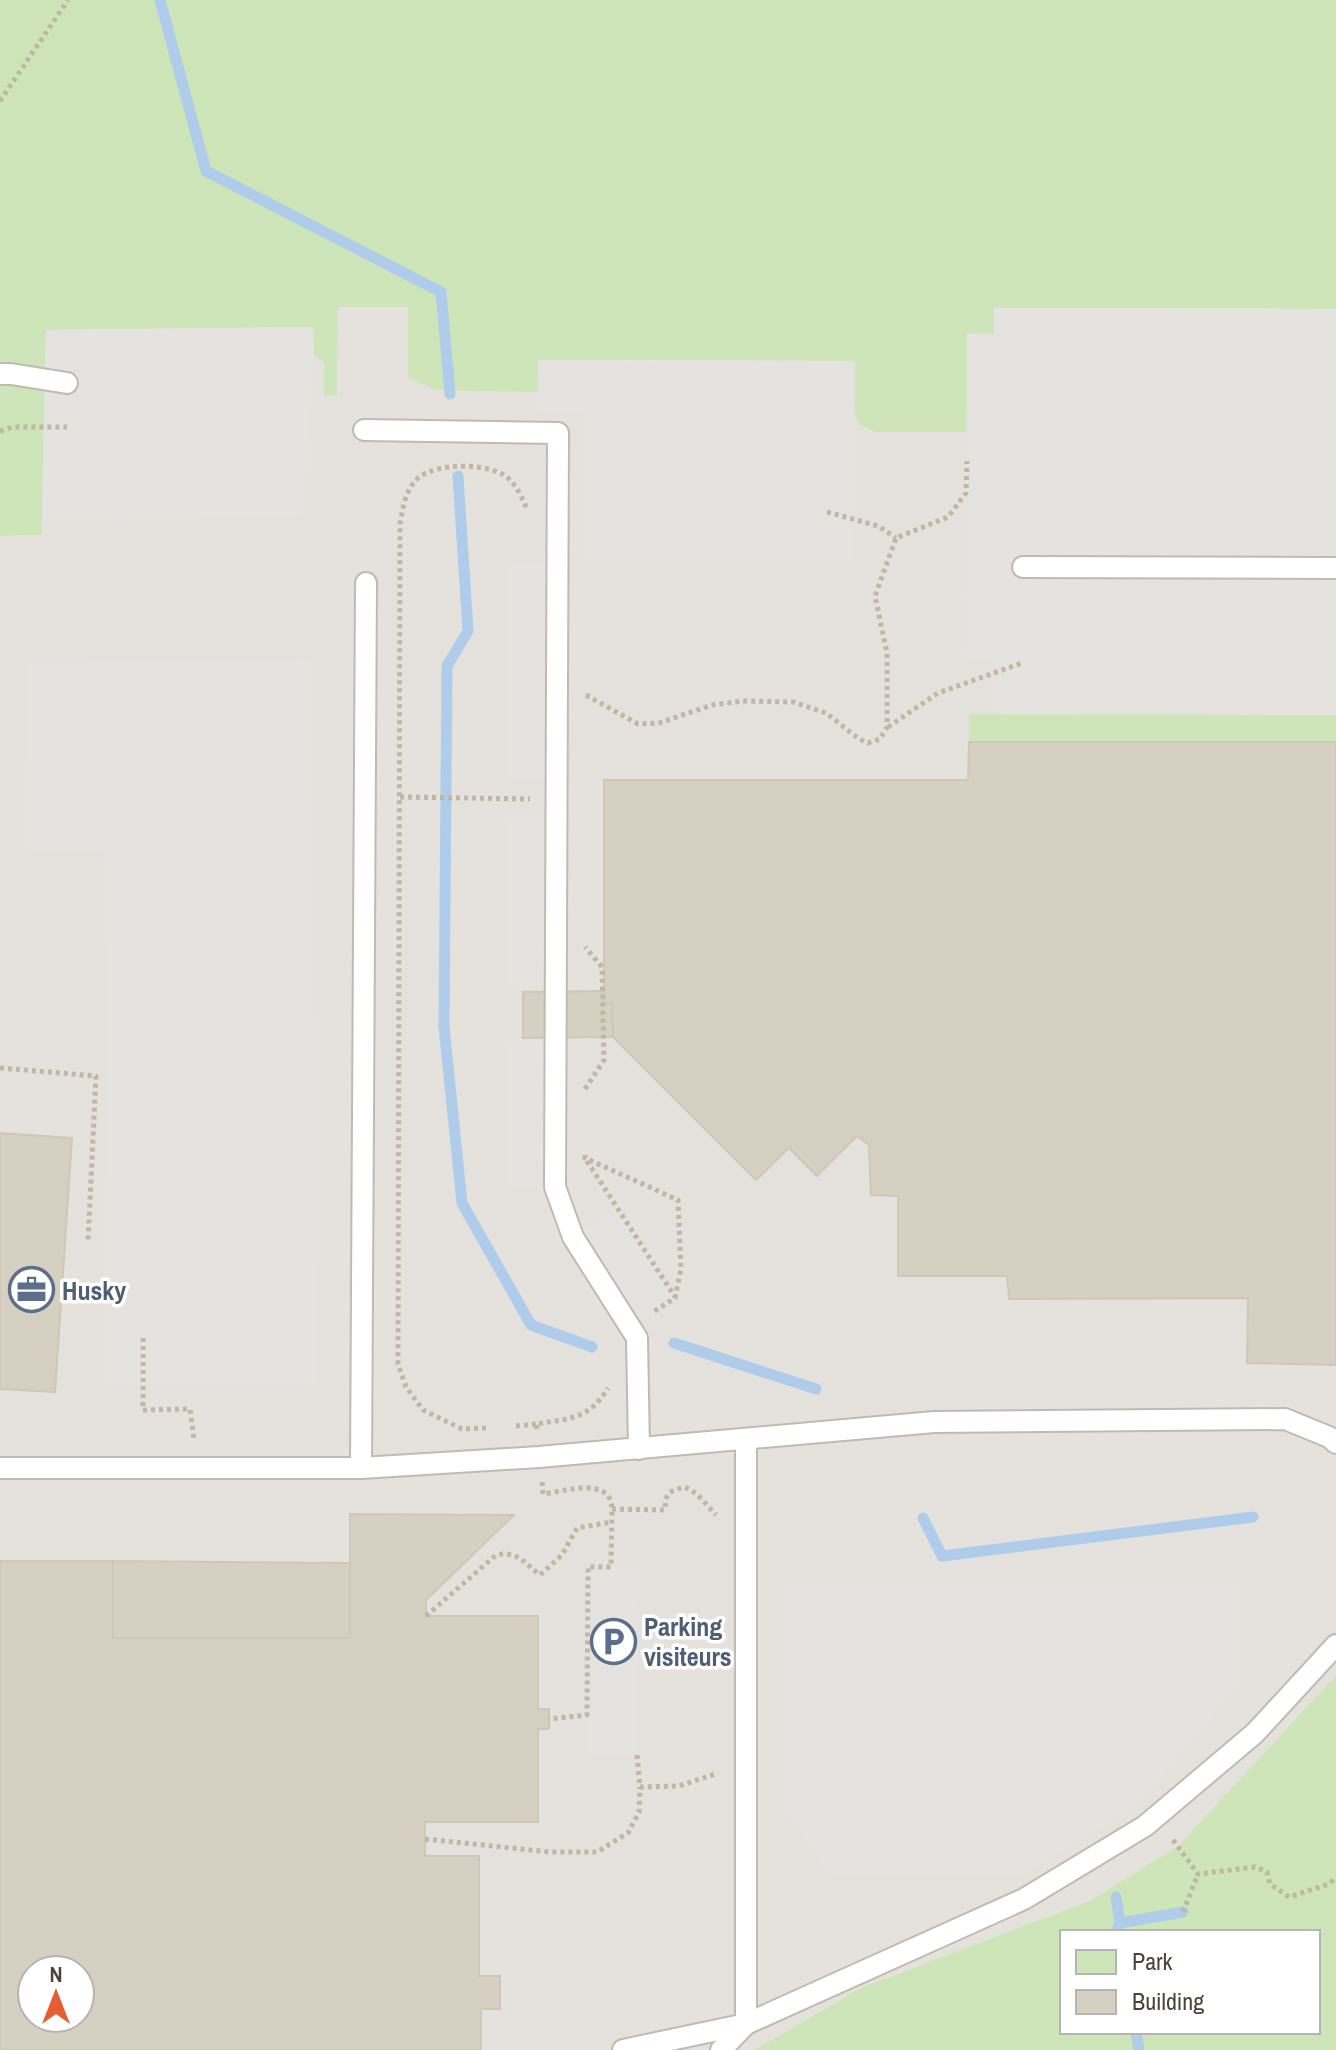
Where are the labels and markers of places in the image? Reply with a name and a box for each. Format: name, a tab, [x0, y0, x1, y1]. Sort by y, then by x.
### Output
office icon: Husky	[7, 1266, 55, 1314]
place label: Husky	[62, 1273, 126, 1308]
place label: Parking visiteurs	[644, 1609, 732, 1674]
parking icon: Parking visiteurs	[589, 1617, 637, 1665]

